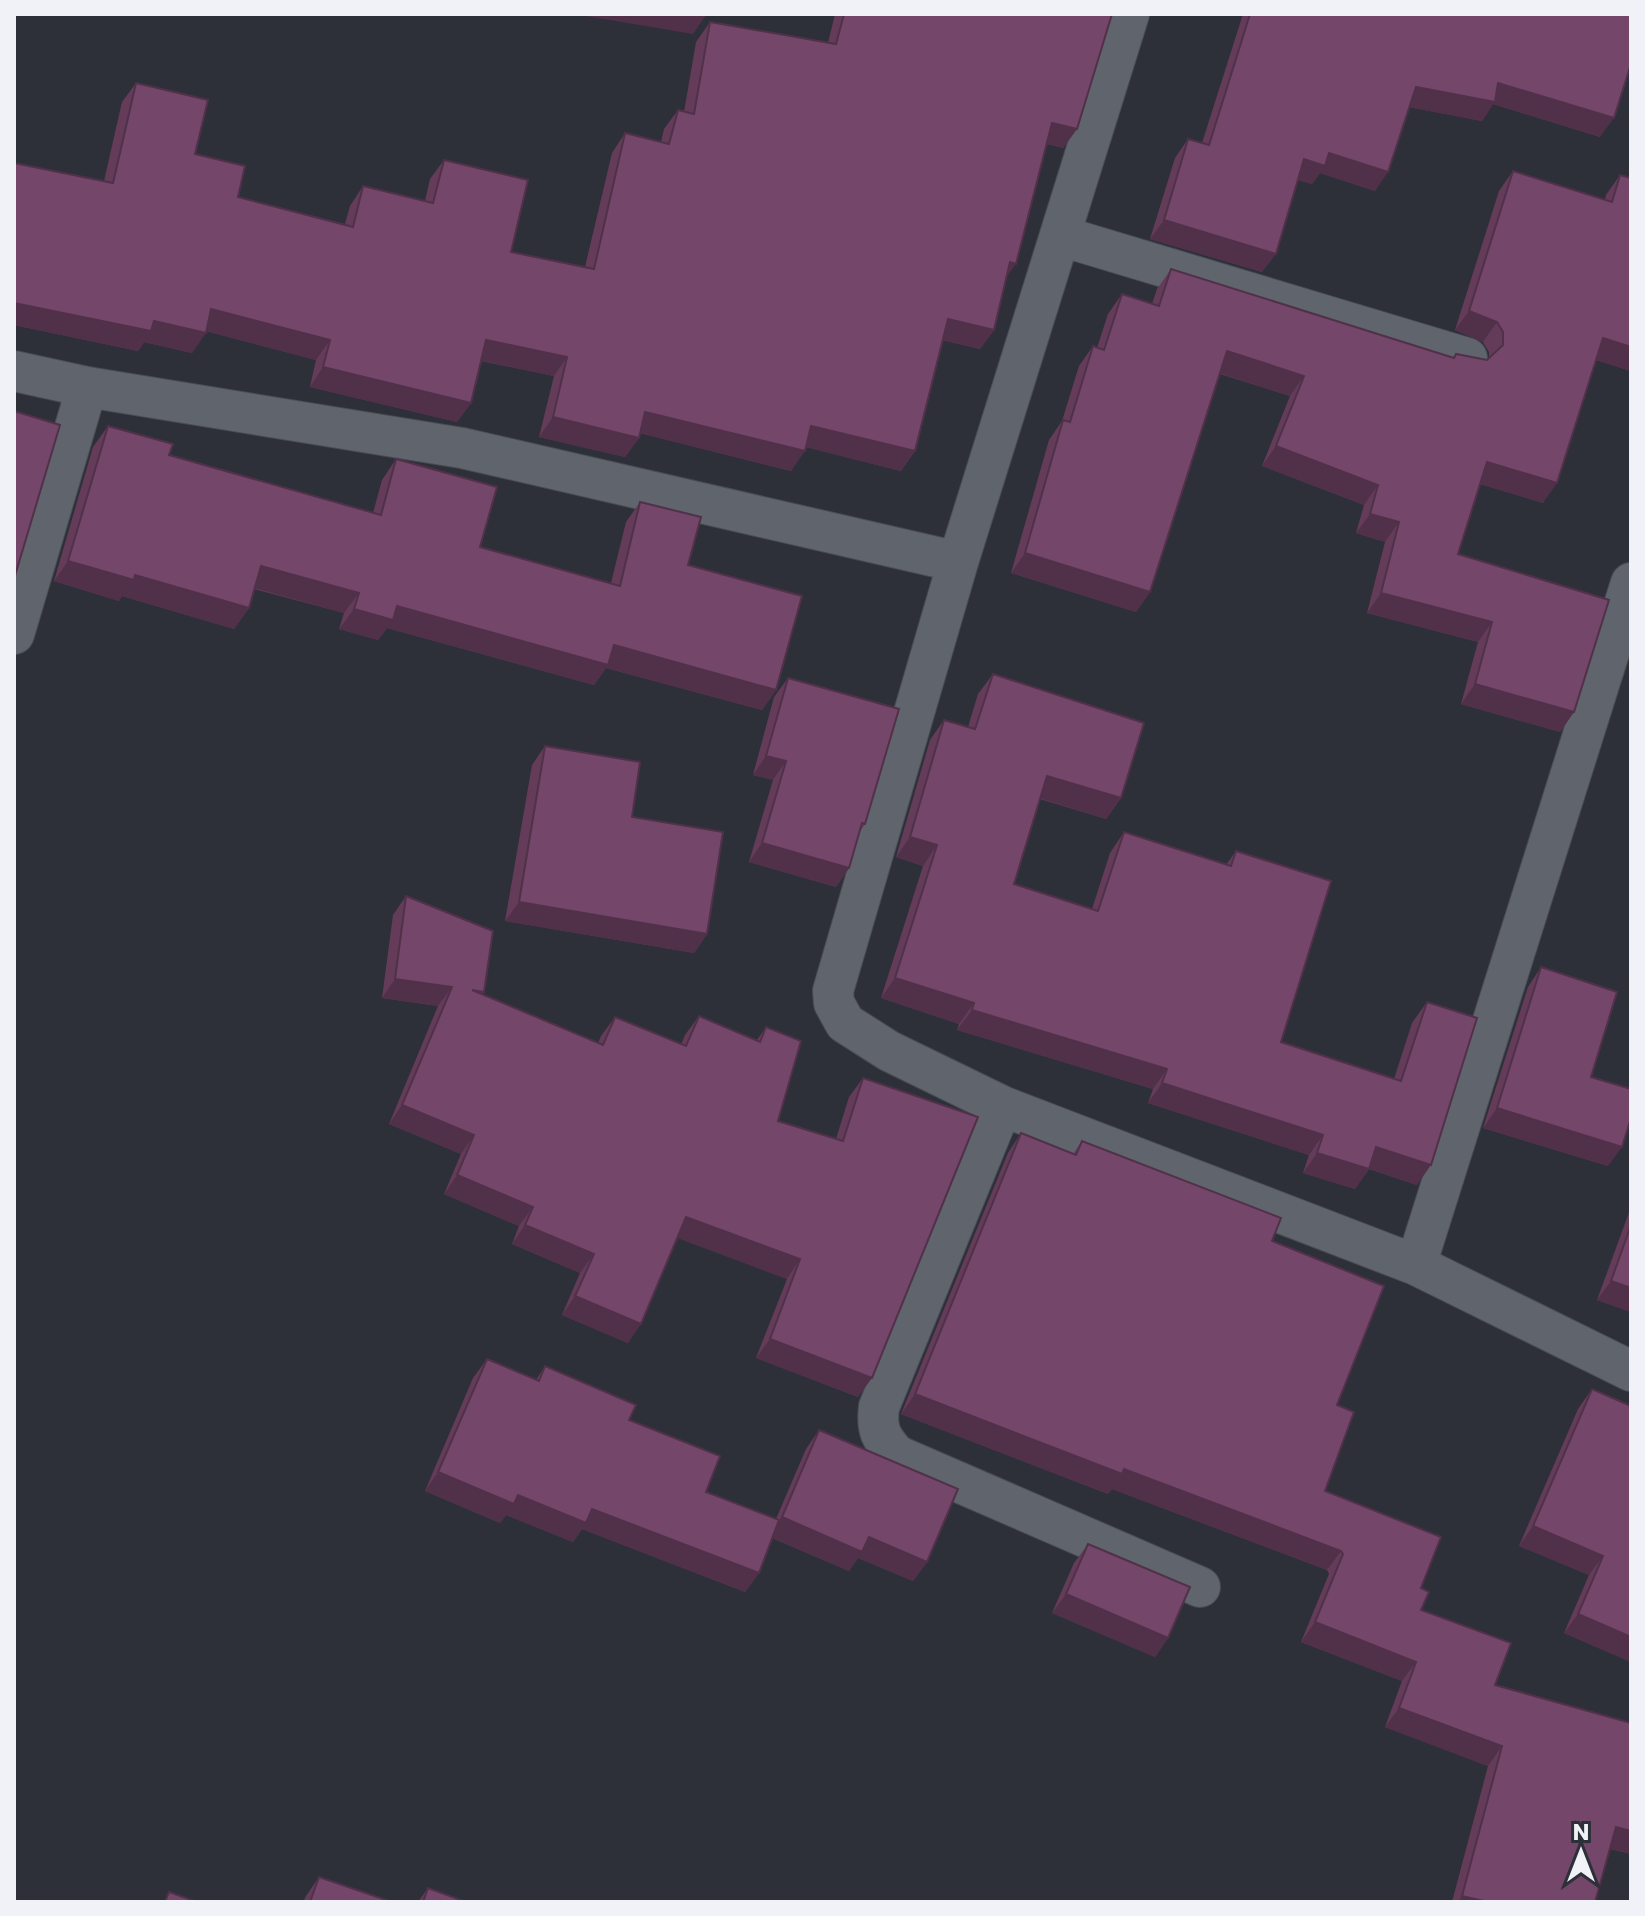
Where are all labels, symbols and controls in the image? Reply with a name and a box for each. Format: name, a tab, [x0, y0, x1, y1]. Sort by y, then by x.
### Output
north arrow	[1541, 1812, 1621, 1892]
text: N	[1573, 1817, 1589, 1848]

